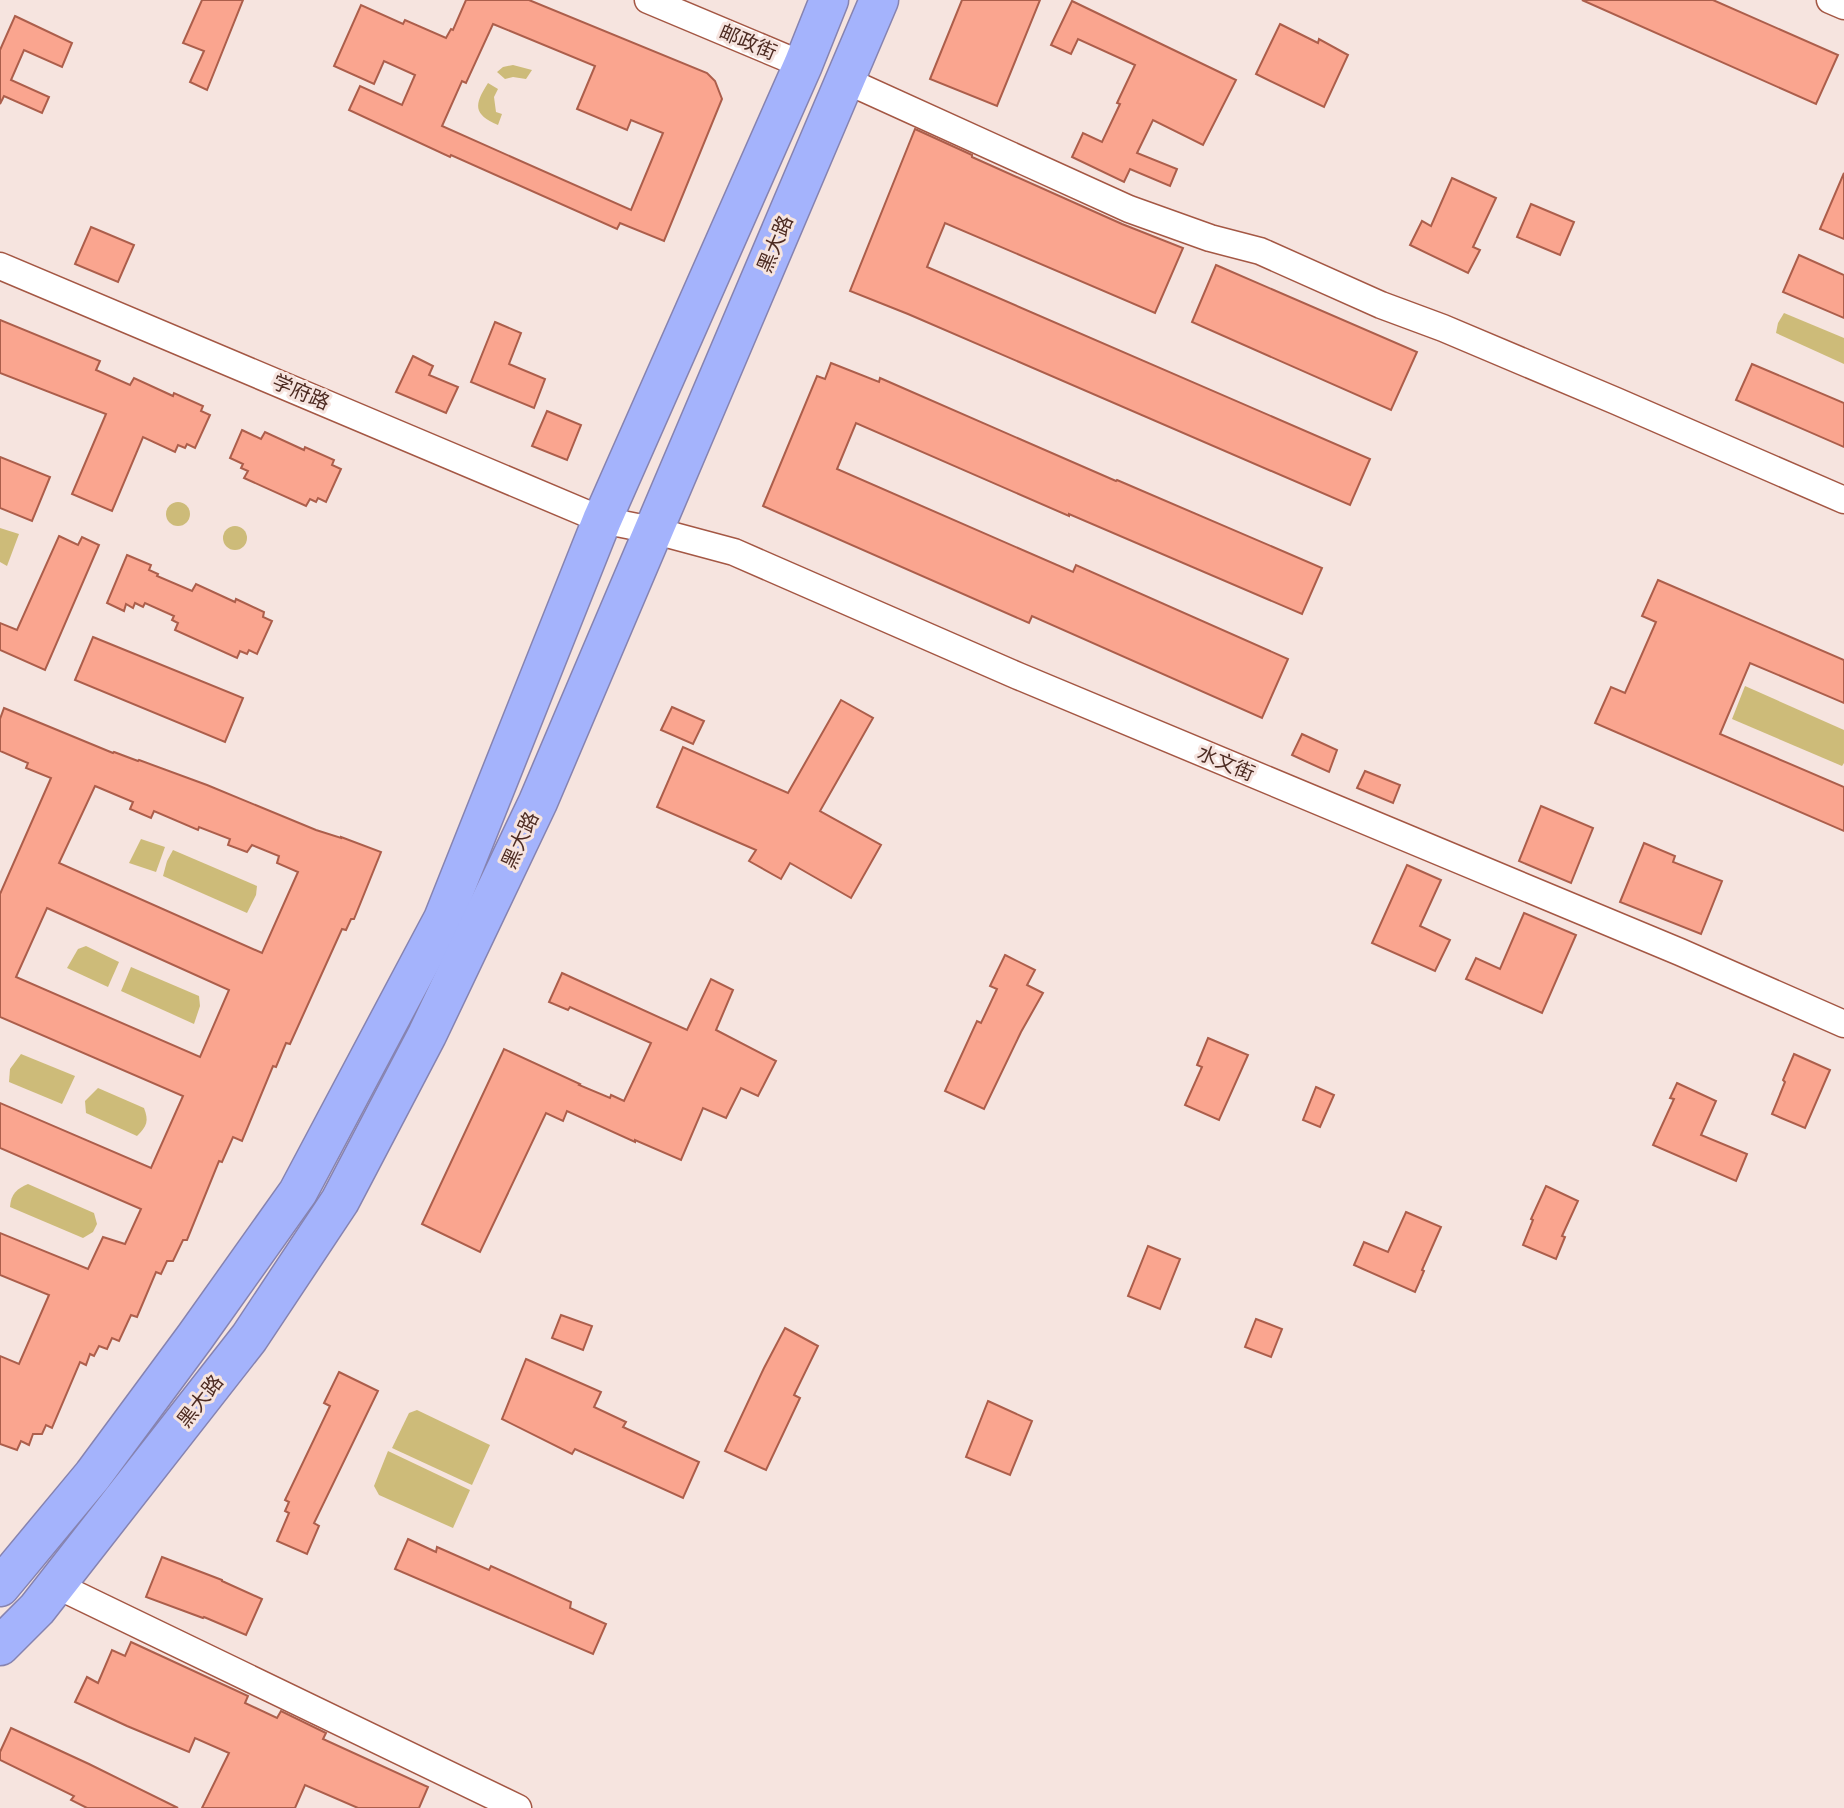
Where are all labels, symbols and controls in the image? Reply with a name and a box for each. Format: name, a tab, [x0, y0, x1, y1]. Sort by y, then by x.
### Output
street label: 邮政街	[716, 18, 781, 64]
street label: 黑大路	[751, 211, 797, 276]
street label: 学府路	[269, 368, 334, 414]
street label: 水文街	[1194, 739, 1259, 785]
street label: 黑大路	[496, 807, 543, 872]
street label: 黑大路	[171, 1369, 227, 1431]

